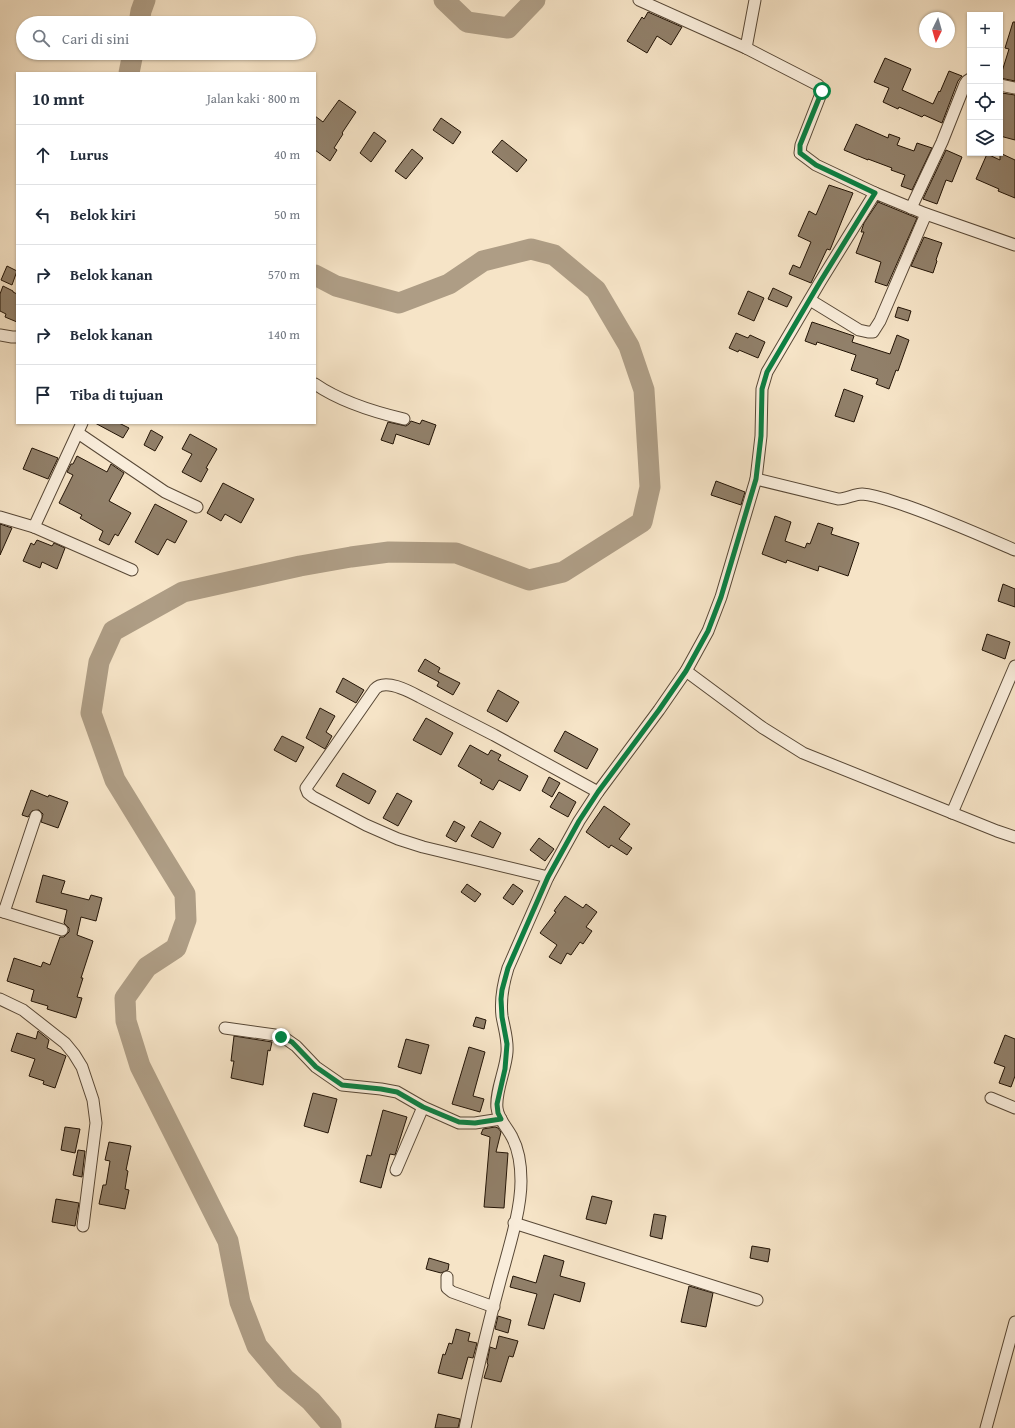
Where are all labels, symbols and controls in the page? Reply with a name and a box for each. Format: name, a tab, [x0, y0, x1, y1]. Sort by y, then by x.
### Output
north arrow	[919, 12, 955, 48]
map controls	[967, 12, 1003, 156]
button: +	[967, 12, 1003, 48]
search box	[16, 16, 316, 60]
icon: search	[30, 27, 52, 49]
text: Cari di sini	[62, 28, 129, 49]
button: −	[967, 48, 1003, 84]
route start	[813, 82, 831, 100]
button: locate	[967, 84, 1003, 120]
text: 10 mnt	[32, 86, 84, 111]
text: Jalan kaki · 800 m	[207, 89, 300, 108]
button: layers	[967, 120, 1003, 156]
icon: ahead	[32, 144, 54, 166]
text: Lurus	[70, 144, 108, 165]
text: 40 m	[274, 145, 300, 164]
icon: left	[32, 204, 54, 226]
text: Belok kiri	[70, 204, 136, 225]
text: 50 m	[274, 205, 300, 224]
icon: right	[32, 264, 54, 286]
text: Belok kanan	[70, 264, 153, 285]
text: 570 m	[268, 265, 300, 284]
icon: right	[32, 324, 54, 346]
text: Belok kanan	[70, 324, 153, 345]
text: 140 m	[268, 325, 300, 344]
icon: arrive	[32, 384, 54, 406]
text: Tiba di tujuan	[70, 384, 163, 405]
route end	[272, 1028, 290, 1046]

